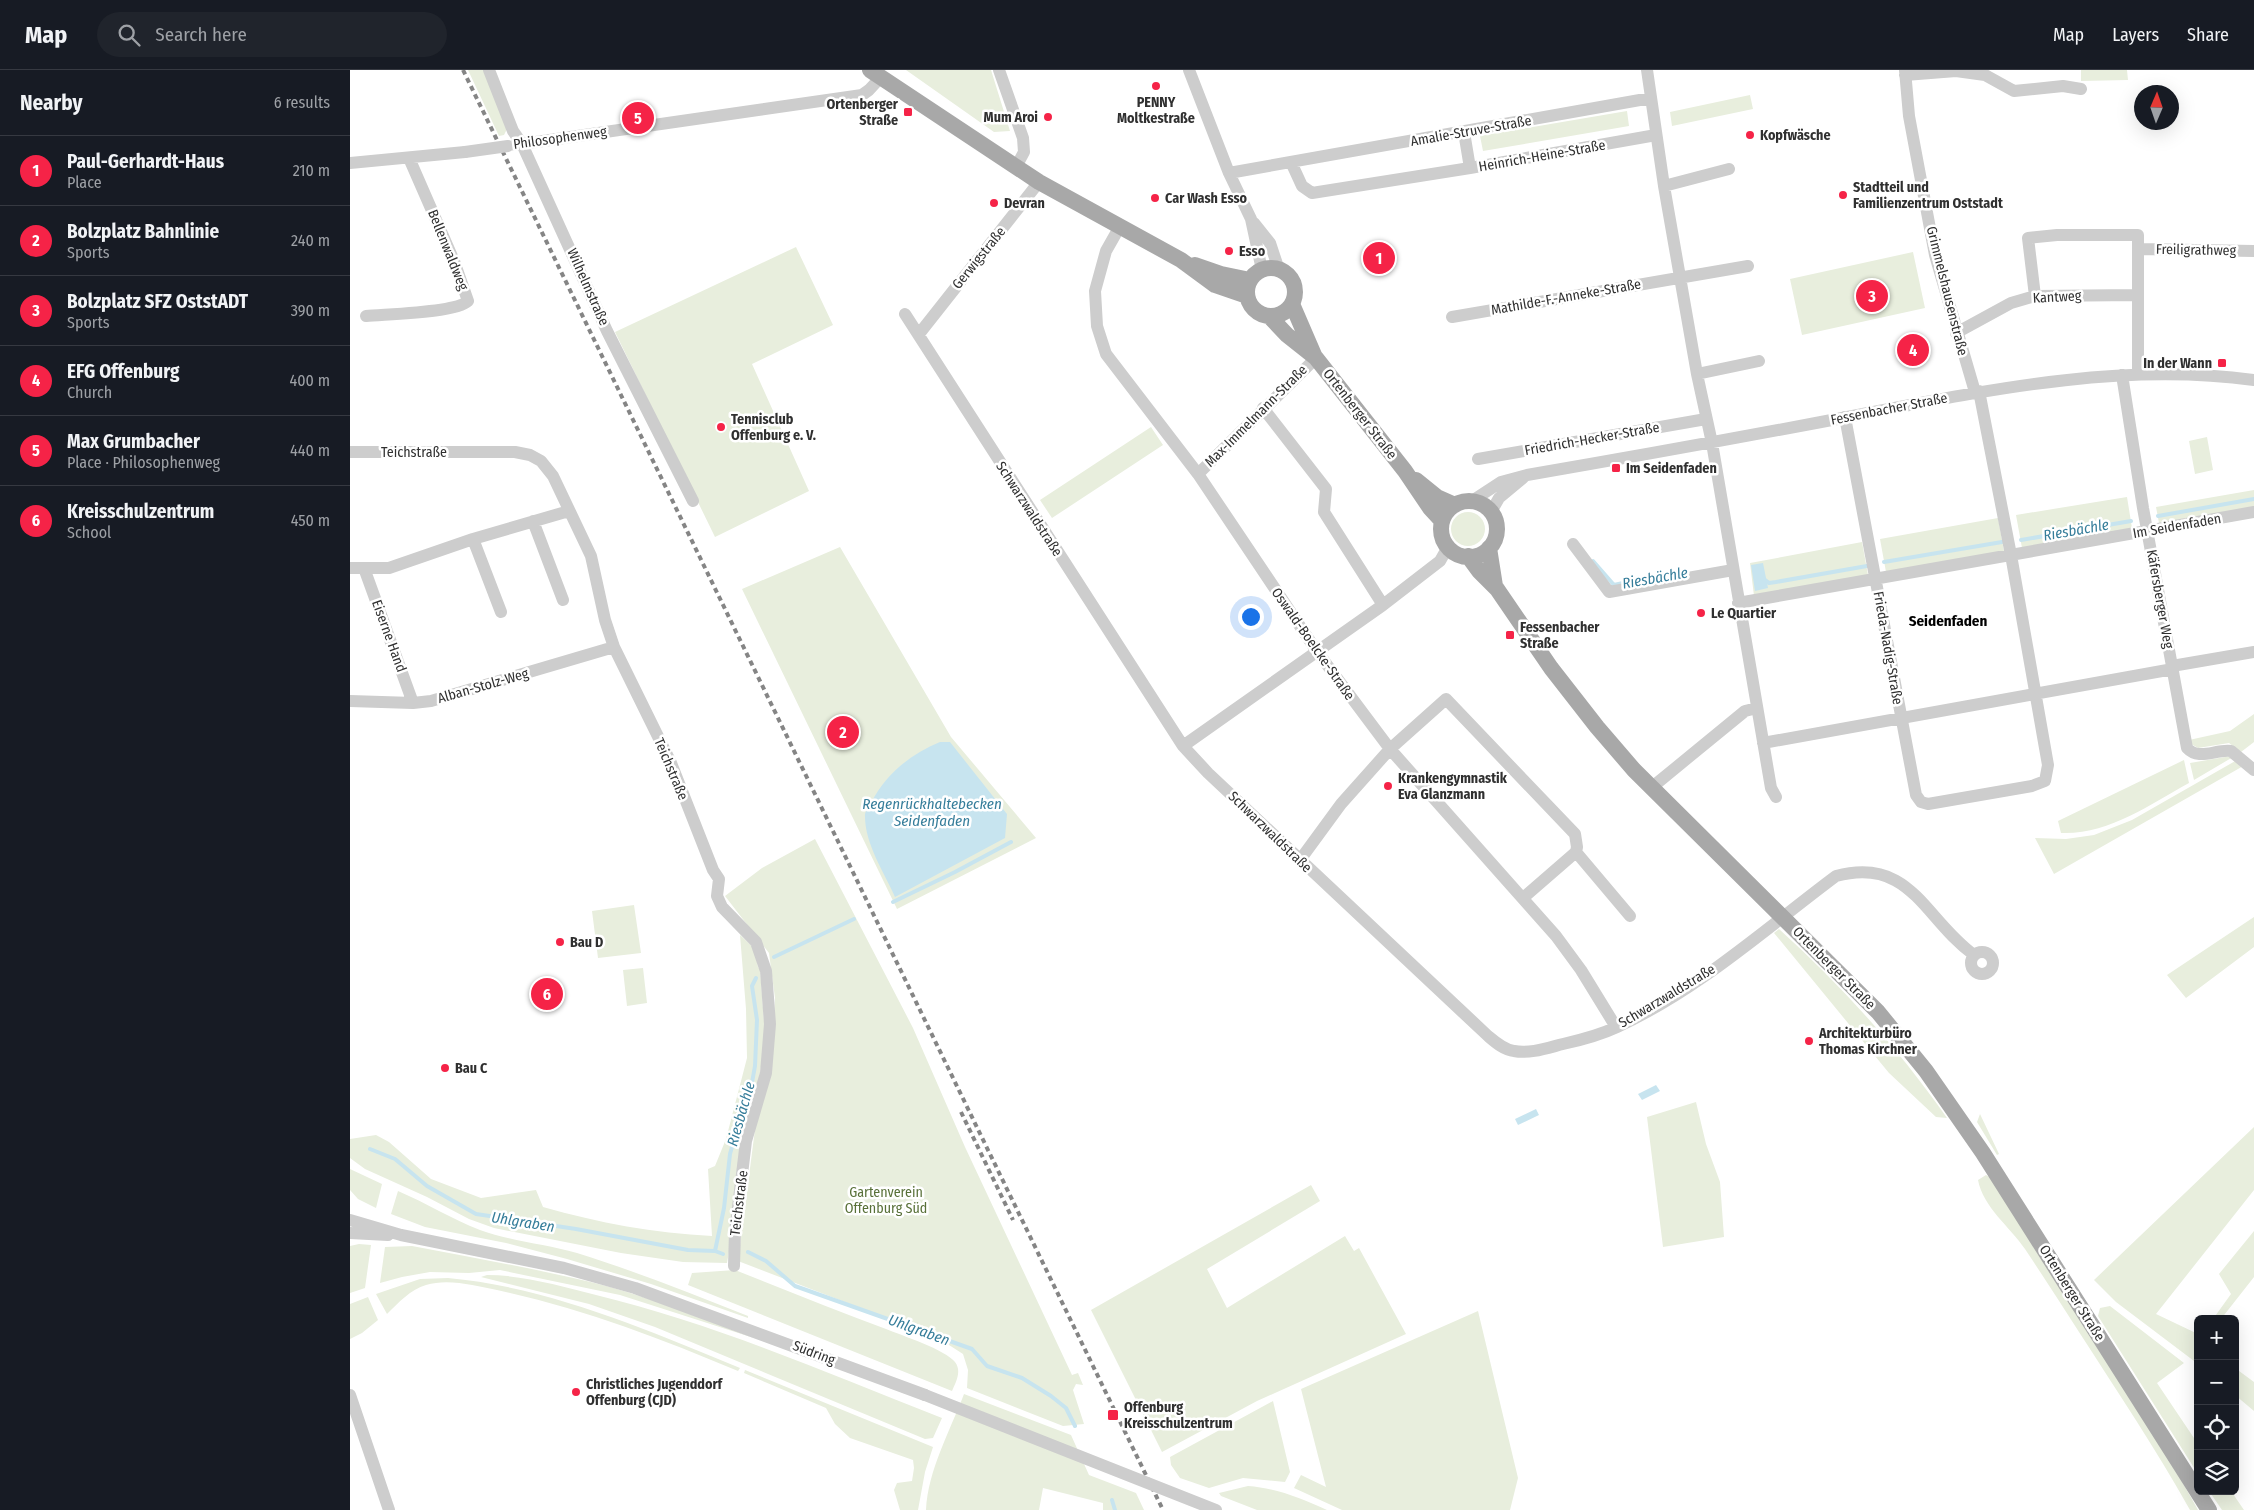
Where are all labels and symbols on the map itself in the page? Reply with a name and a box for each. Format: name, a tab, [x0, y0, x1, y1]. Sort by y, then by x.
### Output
marker: PENNY Moltkestraße	[1150, 80, 1162, 92]
north arrow	[2134, 85, 2179, 130]
place label: PENNY Moltkestraße	[1117, 94, 1195, 127]
place label: Ortenberger Straße	[826, 96, 899, 129]
pin: 5	[622, 99, 654, 137]
marker: Ortenberger Straße	[902, 106, 914, 118]
place label: Mum Aroi	[984, 109, 1038, 126]
marker: Mum Aroi	[1042, 111, 1054, 123]
street label: Amalie-Struve-Straße	[1409, 112, 1533, 150]
street label: Philosophenweg	[512, 123, 608, 153]
place label: Kopfwäsche	[1760, 127, 1831, 144]
marker: Kopfwäsche	[1744, 129, 1756, 141]
street label: Heinrich-Heine-Straße	[1477, 136, 1607, 176]
place label: Stadtteil und Familienzentrum Oststadt	[1853, 179, 2004, 212]
marker: Stadtteil und Familienzentrum Oststadt	[1837, 189, 1849, 201]
place label: Car Wash Esso	[1165, 190, 1248, 207]
marker: Car Wash Esso	[1149, 192, 1161, 204]
place label: Devran	[1004, 195, 1045, 212]
marker: Devran	[988, 197, 1000, 209]
street label: Bellenwaldweg	[424, 207, 472, 293]
street label: Gerwigstraße	[949, 223, 1009, 293]
street label: Grimmelshausenstraße	[1923, 225, 1971, 357]
pin: 1	[1363, 239, 1395, 277]
street label: Freiligrathweg	[2156, 241, 2237, 259]
place label: Esso	[1239, 243, 1266, 260]
marker: Esso	[1223, 245, 1235, 257]
street label: Wilhelmstraße	[563, 246, 613, 328]
street label: Mathilde-F.-Anneke-Straße	[1490, 275, 1642, 319]
pin: 3	[1856, 277, 1888, 315]
street label: Kantweg	[2032, 287, 2082, 307]
pin: 4	[1897, 331, 1929, 369]
place label: In der Wann	[2143, 355, 2212, 372]
marker: In der Wann	[2216, 357, 2228, 369]
street label: Max-Immelmann-Straße	[1201, 361, 1311, 471]
street label: Ortenberger Straße	[1319, 365, 1401, 463]
street label: Fessenbacher Straße	[1829, 389, 1949, 429]
place label: Tennisclub Offenburg e. V.	[731, 411, 816, 444]
street label: Friedrich-Hecker-Straße	[1523, 419, 1661, 459]
marker: Tennisclub Offenburg e. V.	[715, 421, 727, 433]
street label: Teichstraße	[381, 444, 447, 461]
street label: Schwarzwaldstraße	[992, 458, 1066, 560]
place label: Im Seidenfaden	[1626, 460, 1717, 477]
marker: Im Seidenfaden	[1610, 462, 1622, 474]
street label: Im Seidenfaden	[2131, 510, 2223, 542]
water label: Riesbächle	[2042, 515, 2110, 545]
street label: Käfersberger Weg	[2143, 548, 2177, 650]
water label: Riesbächle	[1621, 563, 1689, 593]
street label: Oswald-Boelcke-Straße	[1268, 584, 1358, 704]
street label: Frieda-Nadig-Straße	[1870, 590, 1906, 706]
street label: Eiserne Hand	[368, 598, 410, 674]
your location	[1238, 604, 1264, 630]
place label: Le Quartier	[1711, 605, 1777, 622]
marker: Le Quartier	[1695, 607, 1707, 619]
district label: Seidenfaden	[1909, 612, 1987, 630]
place label: Fessenbacher Straße	[1520, 619, 1600, 652]
marker: Fessenbacher Straße	[1504, 629, 1516, 641]
street label: Alban-Stolz-Weg	[436, 665, 531, 707]
pin: 2	[827, 713, 859, 751]
street label: Teichstraße	[650, 735, 692, 803]
place label: Krankengymnastik Eva Glanzmann	[1398, 770, 1508, 803]
marker: Krankengymnastik Eva Glanzmann	[1382, 780, 1394, 792]
street label: Schwarzwaldstraße	[1225, 788, 1315, 876]
water label: Regenrückhaltebecken Seidenfaden	[862, 795, 1002, 830]
street label: Ortenberger Straße	[1789, 923, 1879, 1013]
place label: Bau D	[570, 934, 603, 951]
marker: Bau D	[554, 936, 566, 948]
street label: Schwarzwaldstraße	[1616, 960, 1718, 1032]
pin: 6	[531, 975, 563, 1013]
place label: Architekturbüro Thomas Kirchner	[1818, 1025, 1918, 1058]
marker: Architekturbüro Thomas Kirchner	[1803, 1035, 1815, 1047]
place label: Bau C	[455, 1060, 488, 1077]
marker: Bau C	[439, 1062, 451, 1074]
water label: Riesbächle	[723, 1080, 759, 1148]
street label: Teichstraße	[727, 1169, 751, 1237]
park label: Gartenverein Offenburg Süd	[845, 1184, 927, 1217]
water label: Uhlgraben	[490, 1208, 556, 1236]
street label: Ortenberger Straße	[2036, 1242, 2108, 1344]
water label: Uhlgraben	[886, 1311, 952, 1349]
street label: Südring	[790, 1337, 838, 1369]
place label: Christliches Jugenddorf Offenburg (CJD)	[586, 1376, 724, 1409]
marker: Christliches Jugenddorf Offenburg (CJD)	[570, 1386, 582, 1398]
place label: Offenburg Kreisschulzentrum	[1124, 1399, 1233, 1432]
marker: Offenburg Kreisschulzentrum	[1106, 1408, 1120, 1422]

